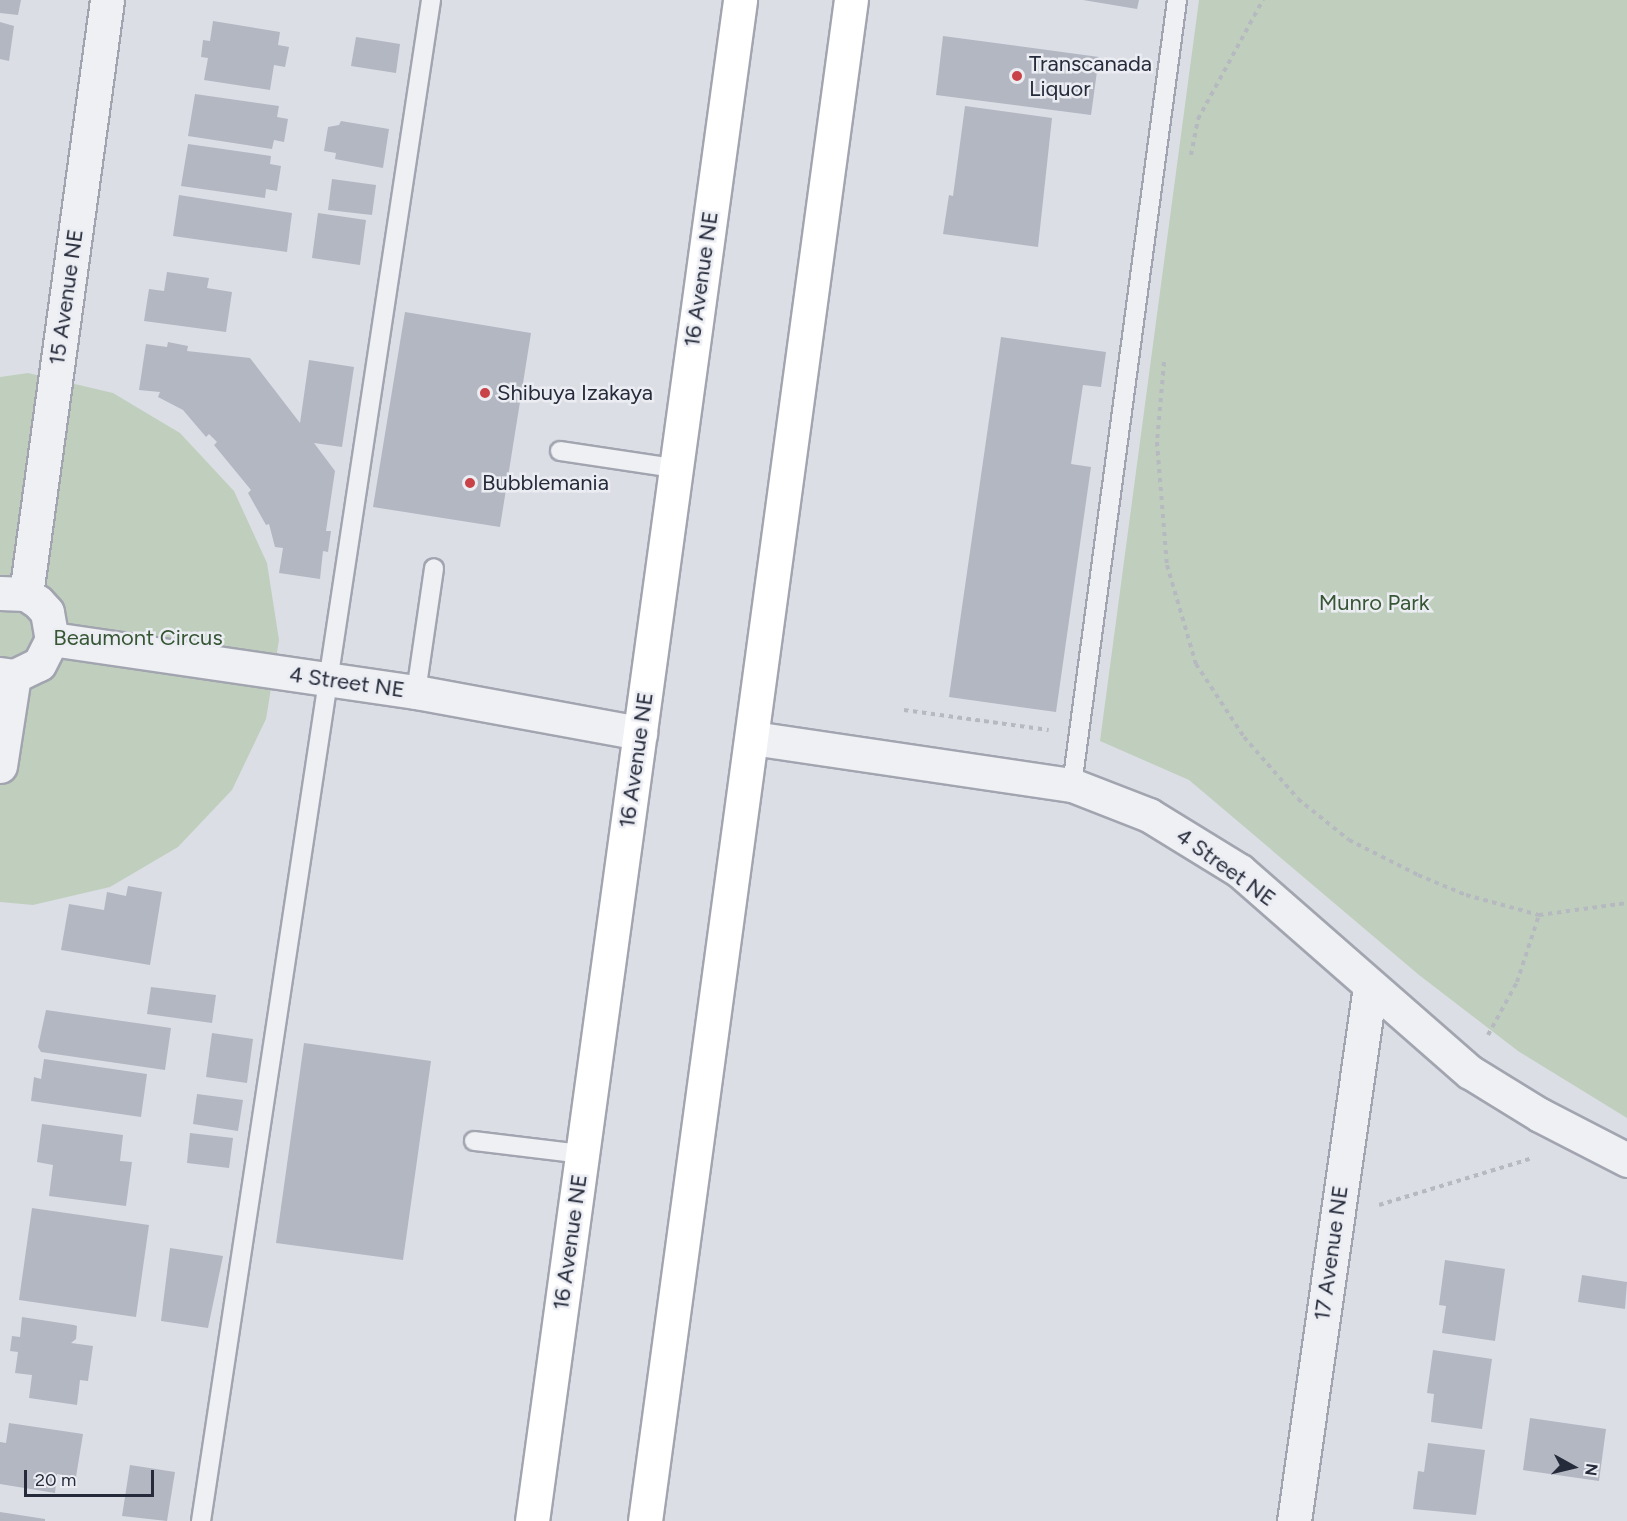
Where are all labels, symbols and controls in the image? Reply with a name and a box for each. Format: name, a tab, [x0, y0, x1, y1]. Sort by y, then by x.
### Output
place label: Transcanada Liquor	[1029, 50, 1152, 101]
marker: Transcanada Liquor	[1010, 69, 1024, 83]
street label: 16 Avenue NE	[678, 209, 724, 349]
street label: 15 Avenue NE	[43, 227, 89, 367]
place label: Shibuya Izakaya	[497, 380, 653, 406]
marker: Shibuya Izakaya	[478, 386, 492, 400]
place label: Bubblemania	[482, 470, 609, 496]
marker: Bubblemania	[463, 476, 477, 490]
park label: Munro Park	[1319, 590, 1429, 616]
park label: Beaumont Circus	[53, 625, 223, 651]
street label: 4 Street NE	[288, 661, 406, 703]
street label: 16 Avenue NE	[613, 690, 659, 830]
street label: 4 Street NE	[1171, 822, 1281, 912]
street label: 16 Avenue NE	[547, 1172, 593, 1312]
street label: 17 Avenue NE	[1308, 1184, 1354, 1322]
north arrow	[1543, 1437, 1603, 1497]
scale bar	[27, 1458, 158, 1496]
text: N	[1581, 1462, 1602, 1477]
text: 20 m	[35, 1469, 76, 1491]

